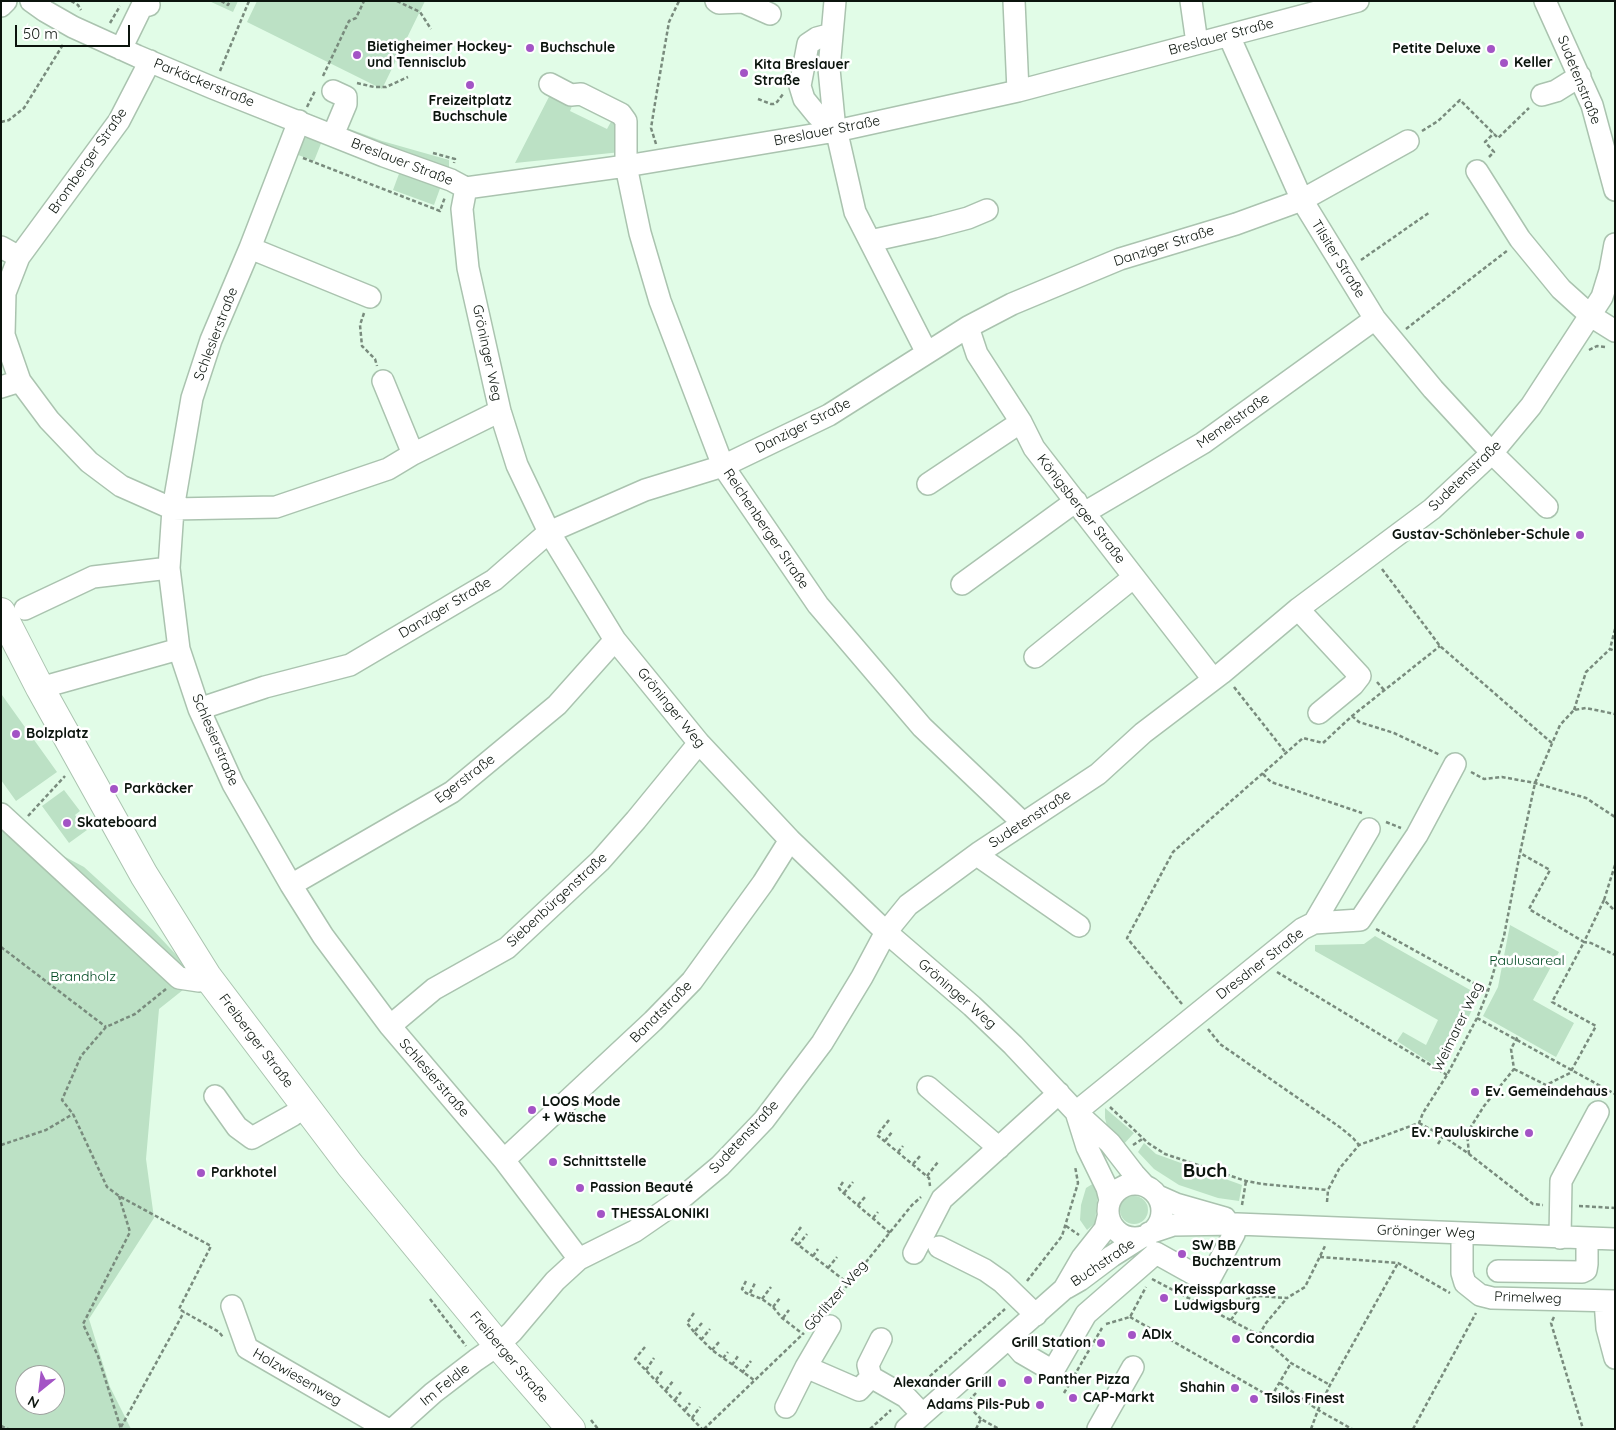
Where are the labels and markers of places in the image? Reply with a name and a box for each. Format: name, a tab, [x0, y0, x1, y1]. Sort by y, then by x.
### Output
place label: Bietigheimer Hockey- und Tennisclub	[367, 39, 512, 72]
place label: Buchschule	[540, 40, 615, 56]
place label: Petite Deluxe	[1392, 41, 1481, 57]
marker: Buchschule	[524, 42, 536, 54]
marker: Petite Deluxe	[1485, 43, 1497, 55]
marker: Bietigheimer Hockey- und Tennisclub	[351, 49, 363, 61]
place label: Keller	[1514, 55, 1553, 71]
place label: Kita Breslauer Straße	[754, 57, 850, 90]
marker: Keller	[1498, 57, 1510, 69]
marker: Kita Breslauer Straße	[738, 67, 750, 79]
marker: Freizeitplatz Buchschule	[464, 79, 476, 91]
place label: Freizeitplatz Buchschule	[429, 93, 511, 125]
place label: Gustav-Schönleber-Schule	[1392, 527, 1570, 543]
marker: Gustav-Schönleber-Schule	[1574, 529, 1586, 541]
place label: Bolzplatz	[26, 726, 88, 742]
marker: Bolzplatz	[10, 728, 22, 740]
place label: Parkäcker	[124, 781, 193, 797]
marker: Parkäcker	[108, 783, 120, 795]
place label: Skateboard	[77, 815, 157, 831]
marker: Skateboard	[61, 817, 73, 829]
place label: Ev. Gemeindehaus	[1485, 1084, 1608, 1100]
marker: Ev. Gemeindehaus	[1469, 1086, 1481, 1098]
place label: LOOS Mode + Wäsche	[542, 1094, 621, 1126]
marker: LOOS Mode + Wäsche	[526, 1104, 538, 1116]
place label: Ev. Pauluskirche	[1411, 1125, 1519, 1141]
marker: Ev. Pauluskirche	[1523, 1127, 1535, 1139]
place label: Schnittstelle	[563, 1154, 647, 1170]
marker: Schnittstelle	[547, 1156, 559, 1168]
place label: Parkhotel	[211, 1165, 277, 1181]
marker: Parkhotel	[195, 1167, 207, 1179]
place label: Passion Beauté	[590, 1180, 693, 1196]
marker: Passion Beauté	[574, 1182, 586, 1194]
place label: THESSALONIKI	[611, 1206, 709, 1222]
marker: THESSALONIKI	[595, 1208, 607, 1220]
place label: SW BB Buchzentrum	[1192, 1238, 1281, 1270]
marker: SW BB Buchzentrum	[1176, 1248, 1188, 1260]
place label: Kreissparkasse Ludwigsburg	[1174, 1282, 1276, 1314]
marker: Kreissparkasse Ludwigsburg	[1158, 1292, 1170, 1304]
place label: ADIx	[1142, 1327, 1172, 1343]
marker: ADIx	[1126, 1329, 1138, 1341]
place label: Concordia	[1246, 1331, 1315, 1347]
marker: Concordia	[1230, 1333, 1242, 1345]
place label: Grill Station	[1011, 1335, 1091, 1351]
marker: Grill Station	[1095, 1337, 1107, 1349]
place label: Panther Pizza	[1038, 1372, 1130, 1388]
marker: Panther Pizza	[1022, 1374, 1034, 1386]
place label: Alexander Grill	[893, 1375, 992, 1391]
marker: Alexander Grill	[996, 1377, 1008, 1389]
place label: Shahin	[1180, 1380, 1225, 1396]
marker: Shahin	[1229, 1382, 1241, 1394]
place label: CAP-Markt	[1083, 1390, 1155, 1406]
place label: Tsilos Finest	[1264, 1391, 1345, 1407]
marker: CAP-Markt	[1067, 1392, 1079, 1404]
marker: Tsilos Finest	[1248, 1393, 1260, 1405]
place label: Adams Pils-Pub	[927, 1397, 1030, 1413]
marker: Adams Pils-Pub	[1034, 1399, 1046, 1411]

